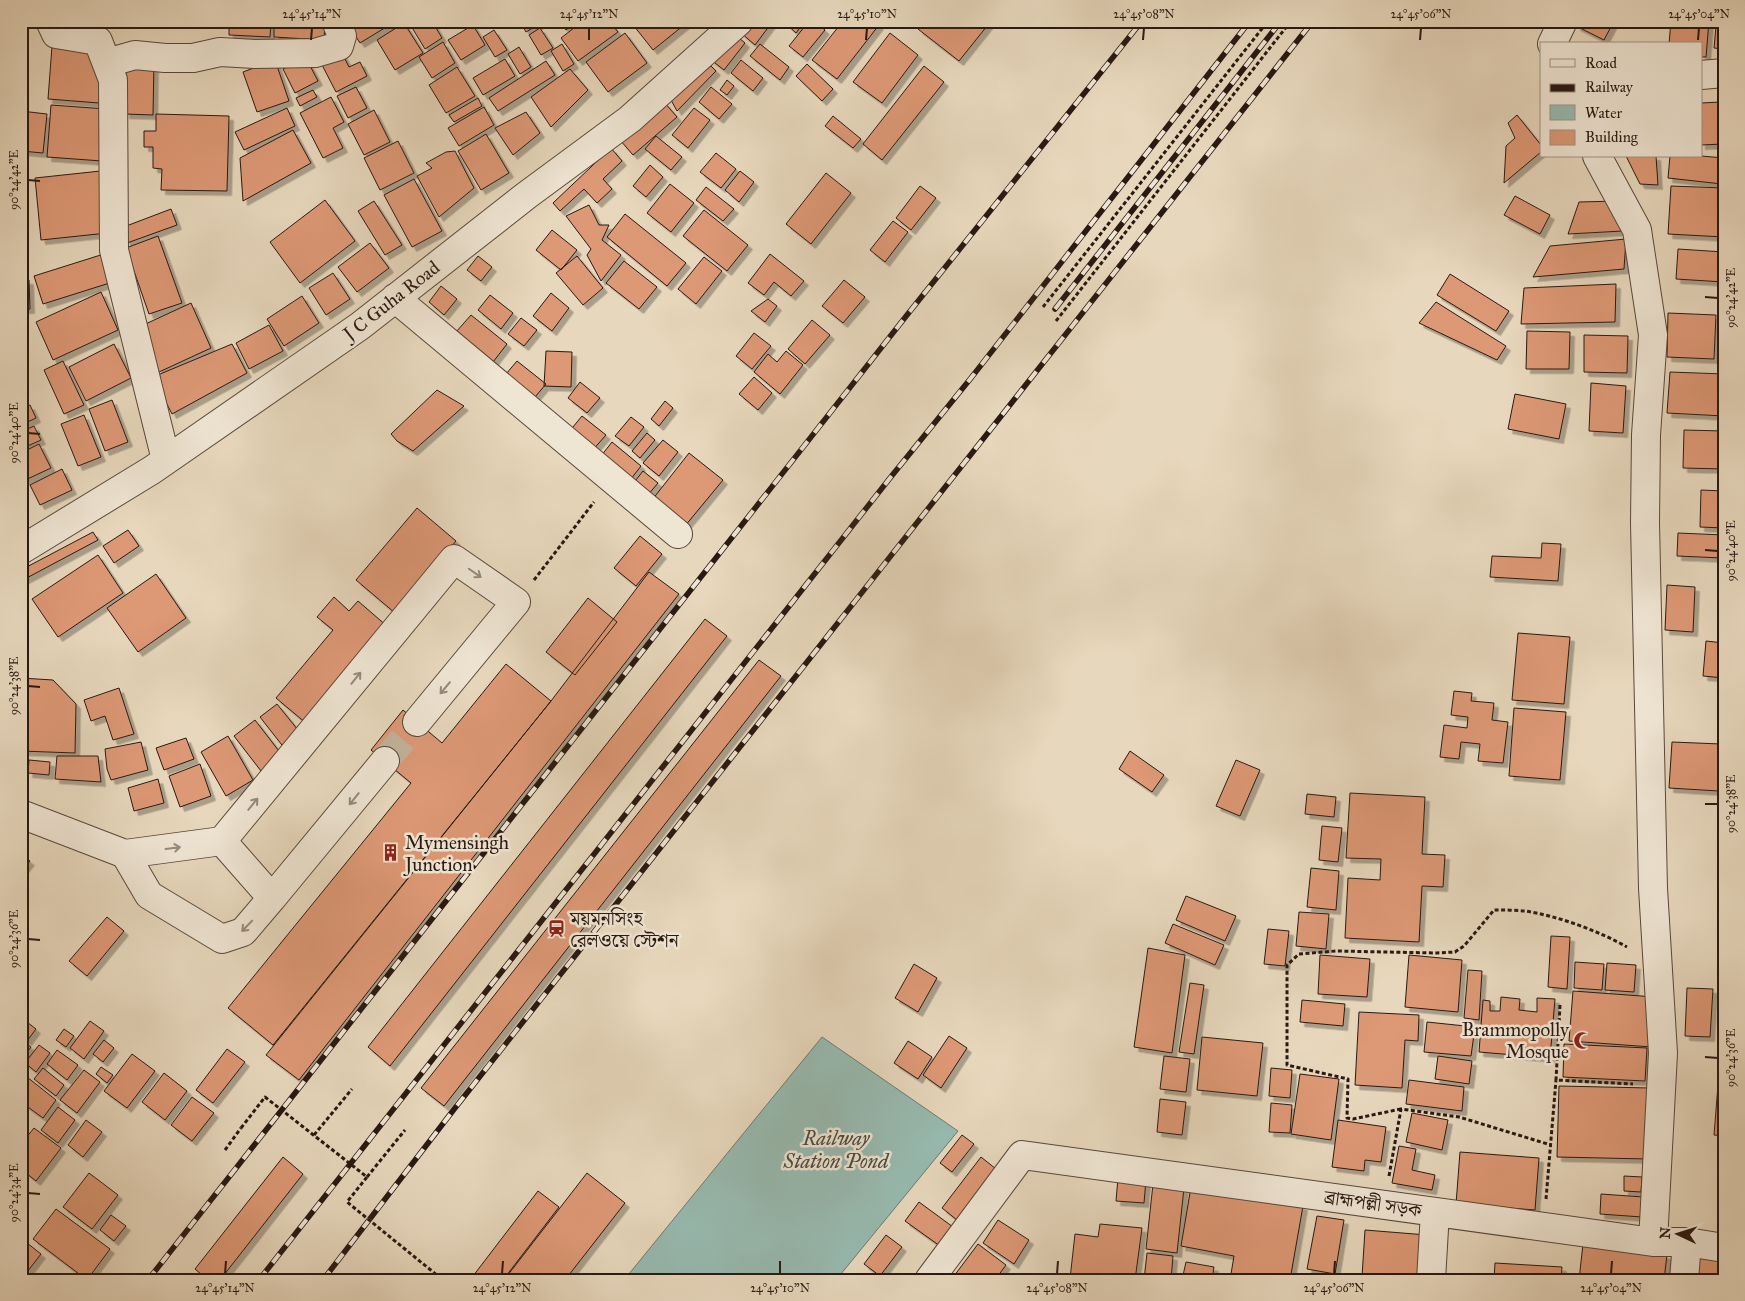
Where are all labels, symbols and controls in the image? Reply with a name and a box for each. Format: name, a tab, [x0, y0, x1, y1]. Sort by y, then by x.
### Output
text: 24°45'14"N	[282, 7, 342, 21]
text: 24°45'12"N	[560, 7, 618, 21]
text: 24°45'10"N	[837, 7, 897, 21]
text: 24°45'08"N	[1113, 7, 1175, 21]
text: 24°45'06"N	[1390, 7, 1452, 21]
text: 24°45'04"N	[1668, 7, 1730, 21]
legend	[1540, 42, 1702, 158]
text: Road	[1585, 54, 1617, 72]
text: Railway	[1585, 78, 1634, 96]
text: Water	[1585, 104, 1622, 122]
text: Building	[1585, 128, 1639, 146]
text: 90°24'42"E	[7, 150, 21, 210]
street label: J C Guha Road	[337, 255, 445, 347]
text: 90°24'42"E	[1724, 268, 1738, 328]
text: 90°24'40"E	[7, 402, 21, 464]
text: 90°24'40"E	[1724, 520, 1738, 582]
one-way arrow	[468, 568, 482, 578]
text: 90°24'38"E	[7, 656, 21, 715]
one-way arrow	[351, 672, 362, 685]
one-way arrow	[439, 682, 450, 695]
text: 90°24'38"E	[1724, 774, 1738, 833]
one-way arrow	[348, 792, 359, 805]
one-way arrow	[248, 797, 259, 810]
place label: Mymensingh Junction	[403, 831, 509, 877]
one-way arrow	[165, 843, 181, 853]
building icon: Mymensingh Junction	[381, 843, 401, 863]
place label: ময়মনসিংহ রেলওয়ে স্টেশন	[569, 907, 680, 952]
text: 90°24'36"E	[7, 909, 21, 968]
station icon: ময়মনসিংহ রেলওয়ে স্টেশন	[546, 919, 566, 939]
one-way arrow	[241, 920, 253, 932]
place label: Brammopolly Mosque	[1462, 1018, 1570, 1064]
text: 90°24'36"E	[1724, 1028, 1738, 1087]
mosque icon: Brammopolly Mosque	[1573, 1030, 1593, 1050]
water label: Railway Station Pond	[783, 1126, 890, 1173]
text: 90°24'34"E	[7, 1163, 21, 1223]
street label: ব্রাহ্মপল্লী সড়ক	[1322, 1185, 1424, 1222]
north arrow	[1652, 1208, 1702, 1258]
text: N	[1657, 1226, 1674, 1240]
text: 24°45'14"N	[195, 1281, 255, 1295]
text: 24°45'12"N	[473, 1281, 531, 1295]
text: 24°45'10"N	[750, 1281, 810, 1295]
text: 24°45'08"N	[1026, 1281, 1088, 1295]
text: 24°45'06"N	[1303, 1281, 1365, 1295]
text: 24°45'04"N	[1580, 1281, 1642, 1295]

